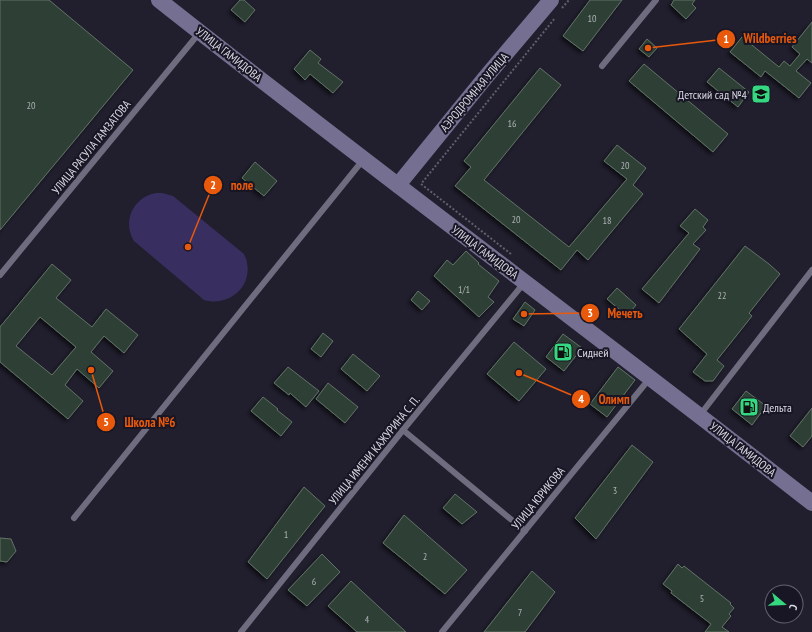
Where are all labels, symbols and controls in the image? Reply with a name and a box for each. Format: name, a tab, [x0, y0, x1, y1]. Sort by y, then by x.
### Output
house number: 10	[588, 12, 597, 25]
street label: УЛИЦА ГАМИДОВА	[193, 23, 265, 85]
callout: Wildberries	[716, 26, 805, 51]
text: Wildberries	[742, 30, 797, 47]
text: 1	[723, 31, 729, 46]
street label: АЭРОДРОМНАЯ УЛИЦА	[437, 49, 512, 135]
school or university icon: Детский сад №4	[750, 83, 772, 105]
place label: Детский сад №4	[678, 87, 748, 102]
street label: УЛИЦА РАСУЛА ГАМЗАТОВА	[48, 97, 134, 197]
house number: 20	[27, 99, 36, 112]
house number: 16	[508, 117, 517, 130]
house number: 20	[621, 159, 630, 172]
callout: поле	[203, 173, 261, 198]
text: 2	[210, 177, 216, 192]
text: поле	[231, 177, 254, 194]
house number: 20	[512, 213, 521, 226]
house number: 18	[603, 214, 612, 227]
street label: УЛИЦА ГАМИДОВА	[449, 222, 522, 282]
house number: 1/1	[458, 283, 470, 296]
house number: 22	[718, 289, 727, 302]
callout: Мечеть	[580, 301, 651, 326]
text: 3	[587, 305, 593, 320]
text: Мечеть	[607, 305, 643, 322]
fuel station icon: Сидней	[552, 341, 574, 363]
place label: Сидней	[577, 345, 608, 360]
callout: Олимп	[571, 387, 638, 412]
text: 4	[578, 391, 584, 406]
text: Олимп	[598, 391, 630, 408]
street label: УЛИЦА ИМЕНИ КАЖУРИНА С. П.	[325, 392, 423, 508]
fuel station icon: Дельта	[738, 396, 760, 418]
place label: Дельта	[763, 400, 792, 415]
callout: Школа №6	[96, 409, 183, 434]
text: 5	[103, 414, 109, 429]
text: Школа №6	[124, 414, 176, 431]
street label: УЛИЦА ГАМИДОВА	[707, 418, 779, 480]
street label: УЛИЦА ЮРИКОВА	[508, 463, 568, 532]
house number: 3	[613, 484, 617, 497]
house number: 1	[284, 528, 288, 541]
house number: 2	[423, 550, 427, 563]
house number: 6	[312, 575, 317, 588]
north arrow	[764, 584, 804, 624]
house number: 5	[700, 592, 704, 605]
text: С	[786, 603, 801, 612]
house number: 7	[518, 606, 522, 619]
house number: 4	[365, 613, 370, 626]

